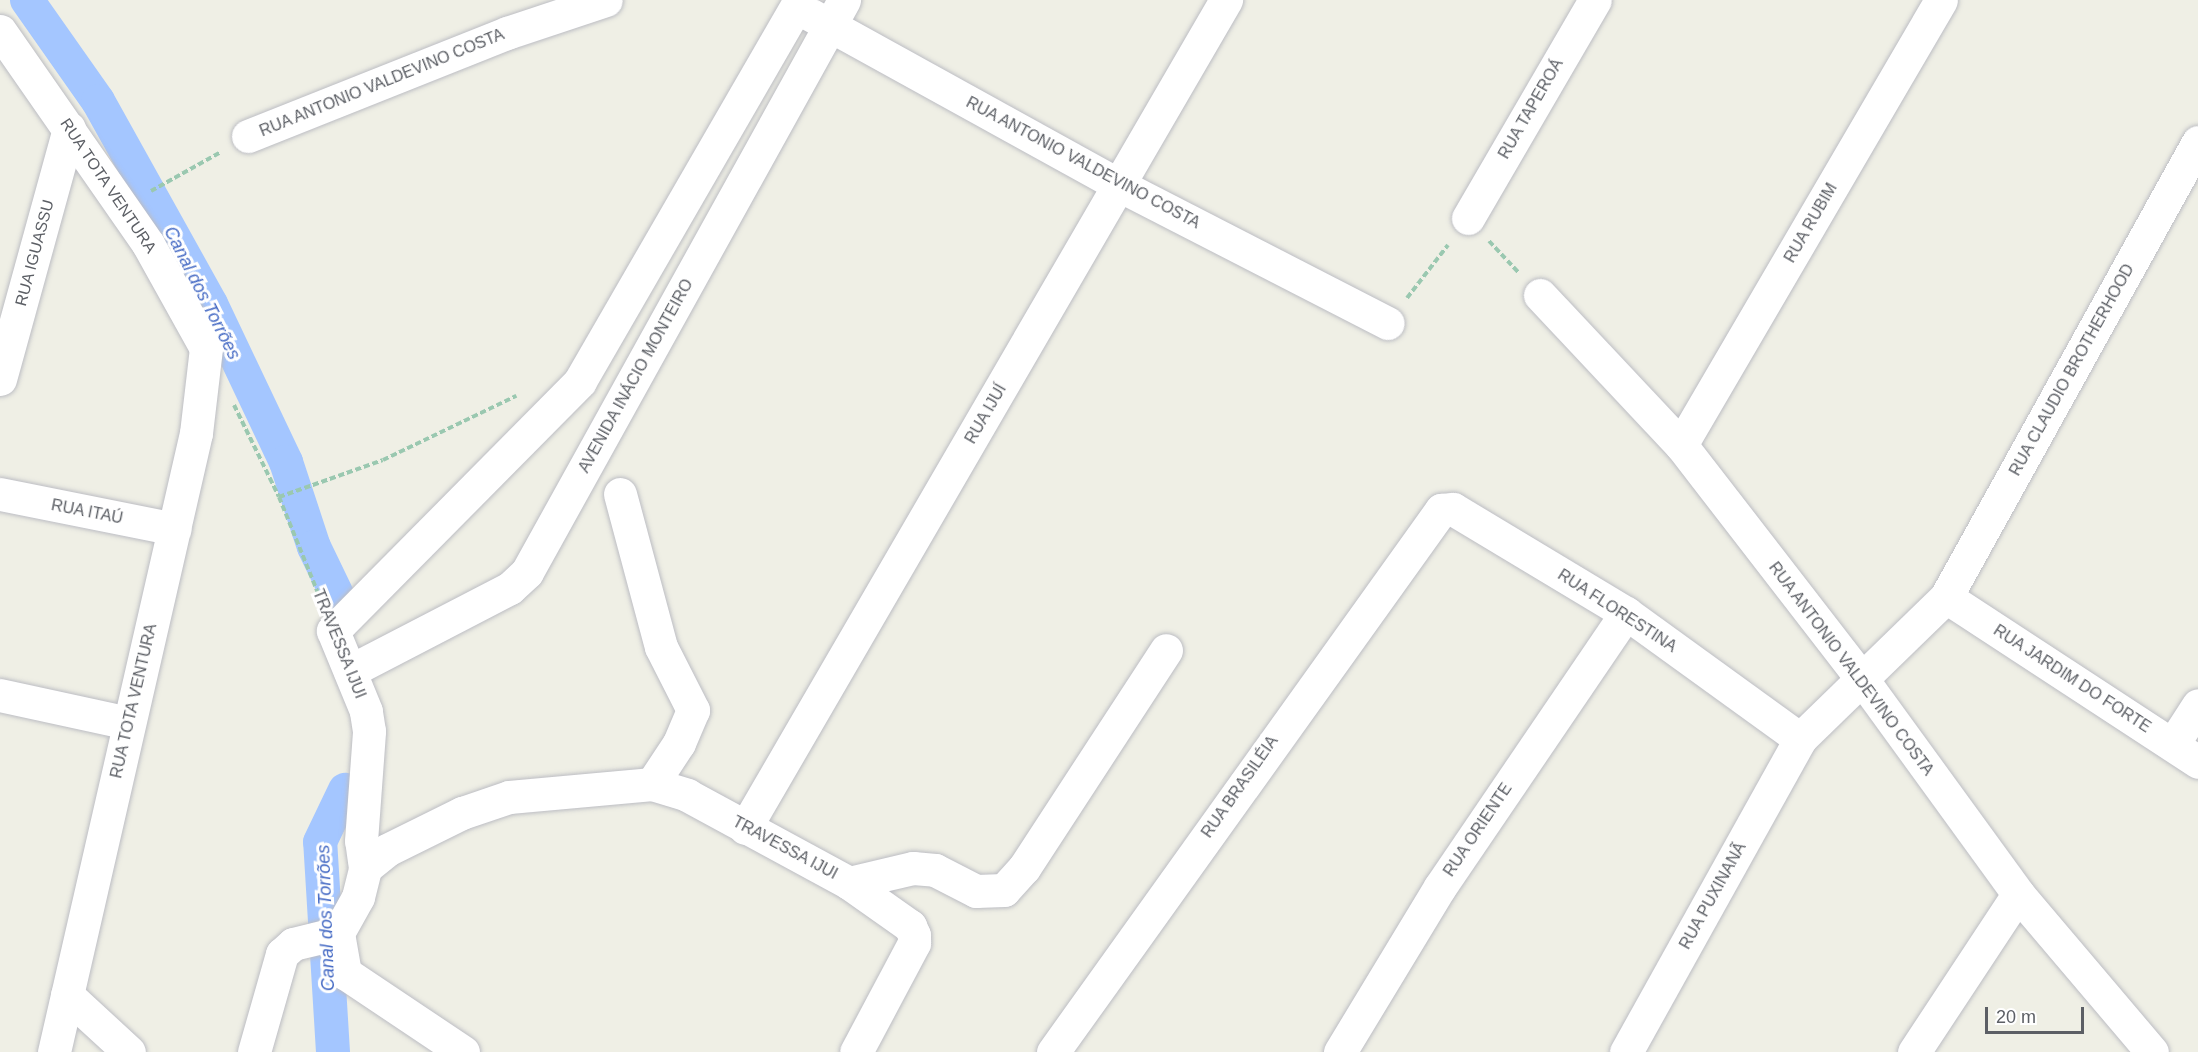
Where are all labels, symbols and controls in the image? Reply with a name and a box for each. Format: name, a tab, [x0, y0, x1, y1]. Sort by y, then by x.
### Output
street label: RUA ANTONIO VALDEVINO COSTA	[256, 25, 508, 141]
street label: RUA TAPEROÁ	[1494, 55, 1568, 163]
street label: RUA ANTONIO VALDEVINO COSTA	[962, 93, 1204, 233]
street label: RUA TOTA VENTURA	[55, 114, 161, 258]
street label: RUA RUBIM	[1780, 179, 1842, 267]
street label: RUA IGUASSU	[11, 197, 59, 309]
water label: Canal dos Torrões	[159, 223, 245, 363]
street label: RUA CLAUDIO BROTHERHOOD	[2005, 260, 2139, 480]
street label: AVENIDA INÁCIO MONTEIRO	[574, 275, 698, 477]
street label: RUA IJUÍ	[961, 380, 1011, 448]
street label: RUA ITAÚ	[49, 496, 125, 528]
street label: RUA ANTONIO VALDEVINO COSTA	[1764, 558, 1938, 780]
street label: RUA FLORESTINA	[1554, 565, 1680, 657]
street label: TRAVESSA IJUI	[308, 586, 370, 702]
street label: RUA TOTA VENTURA	[107, 621, 161, 781]
street label: RUA JARDIM DO FORTE	[1989, 621, 2155, 737]
street label: RUA BRASILÉIA	[1197, 732, 1283, 842]
street label: RUA ORIENTE	[1439, 779, 1517, 881]
street label: TRAVESSA IJUI	[729, 812, 841, 884]
street label: RUA PUXINANÃ	[1676, 839, 1750, 953]
water label: Canal dos Torrões	[313, 844, 339, 992]
scale bar	[1988, 995, 2087, 1033]
text: 20 m	[1996, 1007, 2036, 1027]

